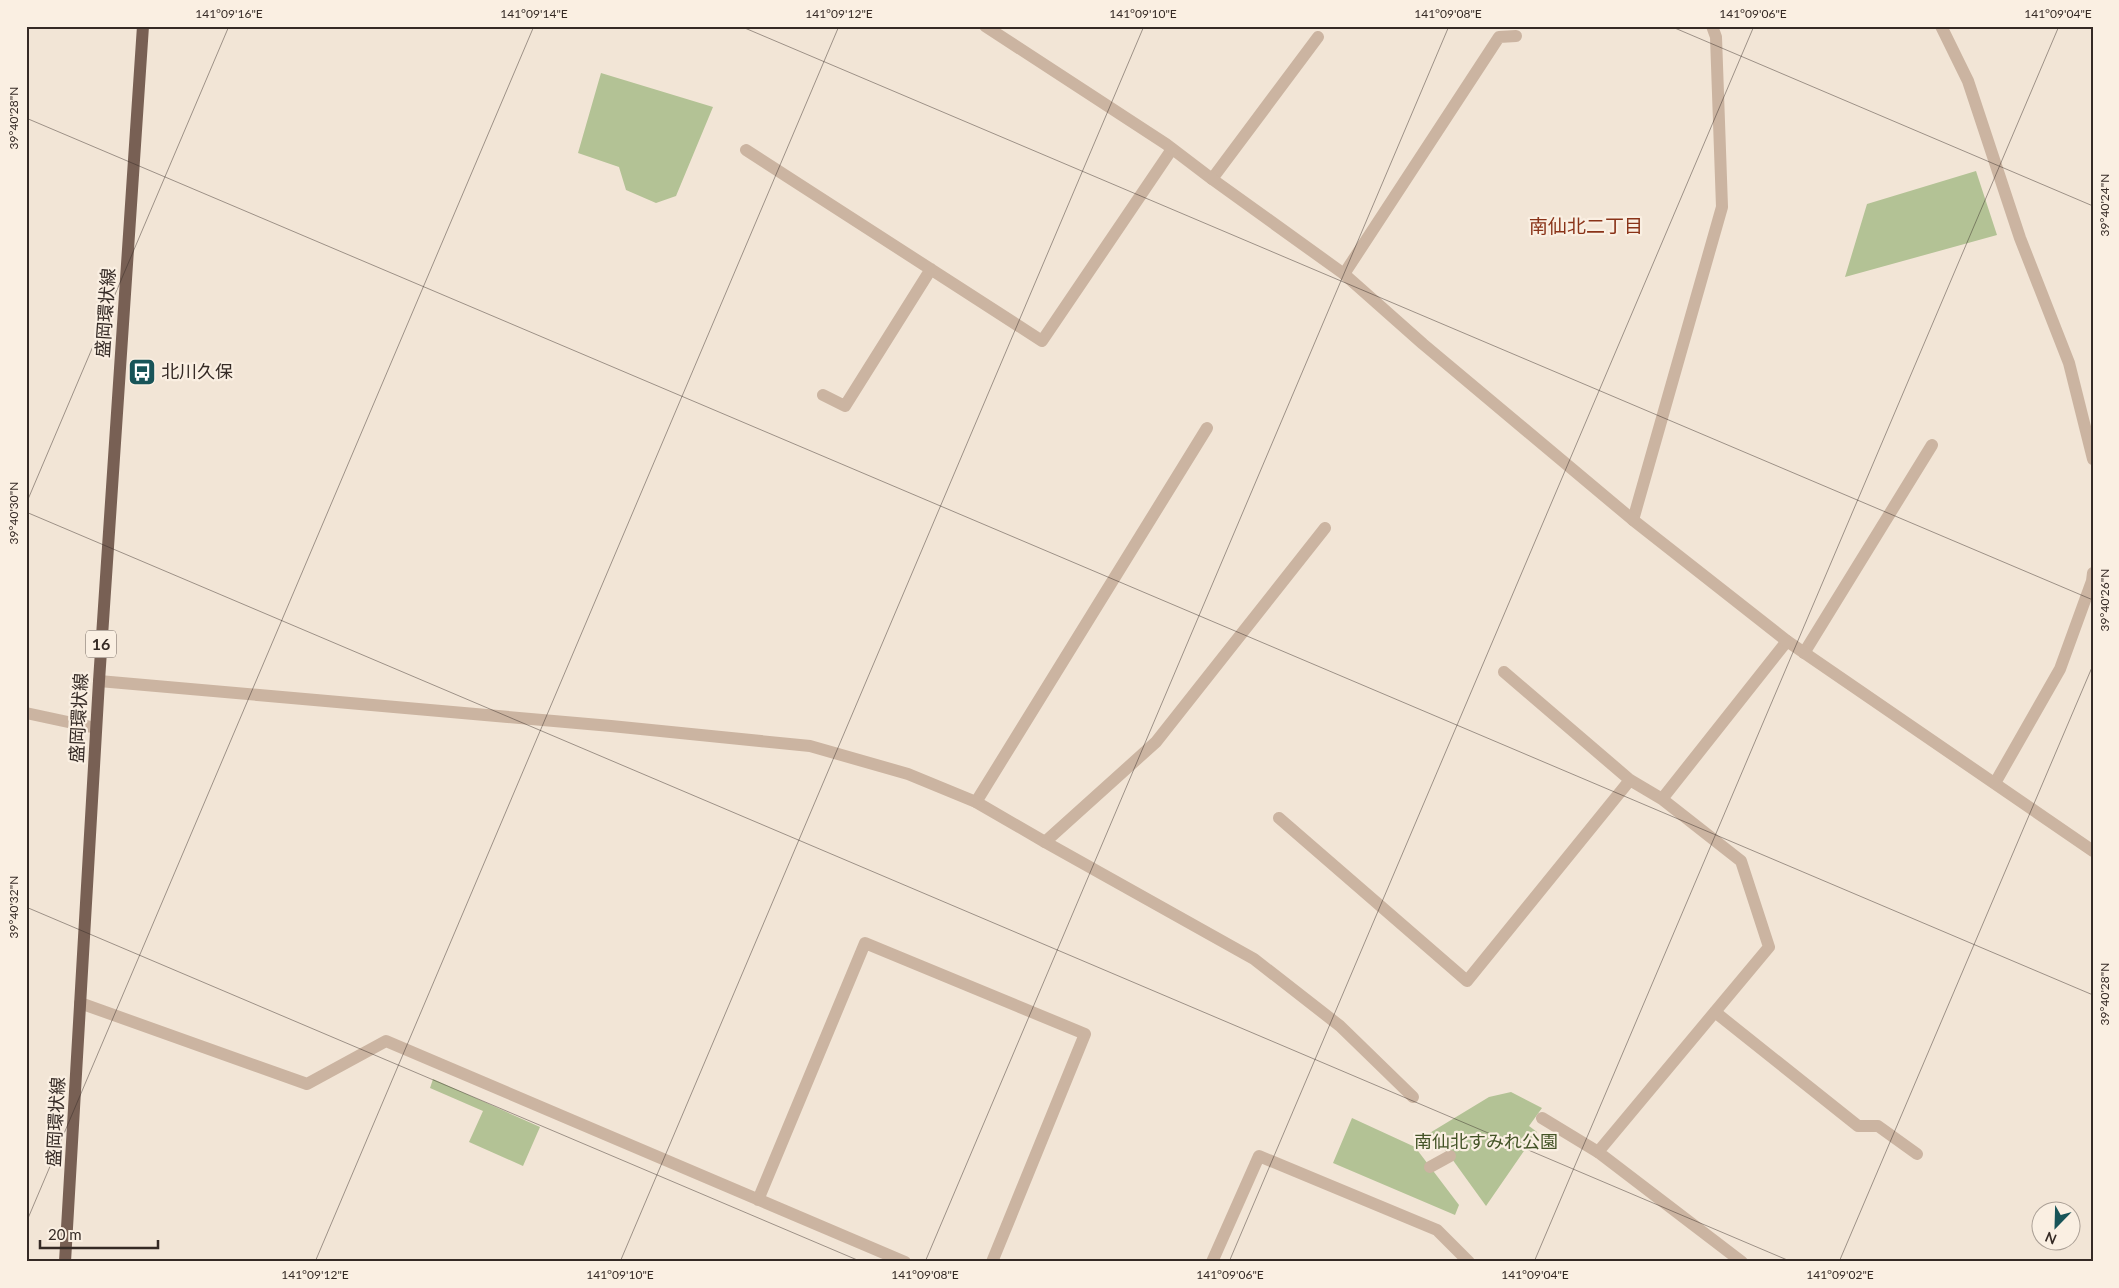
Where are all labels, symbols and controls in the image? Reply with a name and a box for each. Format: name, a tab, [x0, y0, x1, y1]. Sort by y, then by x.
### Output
text: 141°09'16"E	[195, 6, 263, 21]
text: 141°09'14"E	[500, 6, 568, 21]
text: 141°09'12"E	[805, 6, 873, 21]
text: 141°09'10"E	[1109, 6, 1177, 21]
text: 141°09'08"E	[1414, 6, 1482, 21]
text: 141°09'06"E	[1719, 6, 1787, 21]
text: 141°09'04"E	[2024, 6, 2092, 21]
text: 39°40'28"N	[6, 87, 21, 149]
text: 39°40'24"N	[2097, 174, 2112, 236]
district label: 南仙北二丁目	[1529, 214, 1643, 237]
street label: 盛岡環状線	[91, 267, 119, 359]
bus stop icon: 北川久保	[127, 357, 157, 387]
place label: 北川久保	[161, 360, 233, 382]
text: 39°40'30"N	[6, 482, 21, 544]
text: 39°40'26"N	[2097, 569, 2112, 631]
road number: 16	[86, 630, 116, 658]
street label: 盛岡環状線	[65, 672, 91, 763]
text: 39°40'32"N	[6, 876, 21, 938]
text: 39°40'28"N	[2097, 963, 2112, 1025]
street label: 盛岡環状線	[42, 1076, 68, 1167]
park label: 南仙北すみれ公園	[1414, 1130, 1558, 1152]
north arrow	[2032, 1200, 2082, 1250]
scale bar	[40, 1218, 158, 1250]
text: 20 m	[48, 1225, 82, 1243]
text: N	[2042, 1228, 2059, 1248]
text: 141°09'12"E	[281, 1267, 349, 1282]
text: 141°09'10"E	[586, 1267, 654, 1282]
text: 141°09'08"E	[891, 1267, 959, 1282]
text: 141°09'06"E	[1196, 1267, 1264, 1282]
text: 141°09'04"E	[1501, 1267, 1569, 1282]
text: 141°09'02"E	[1806, 1267, 1874, 1282]

